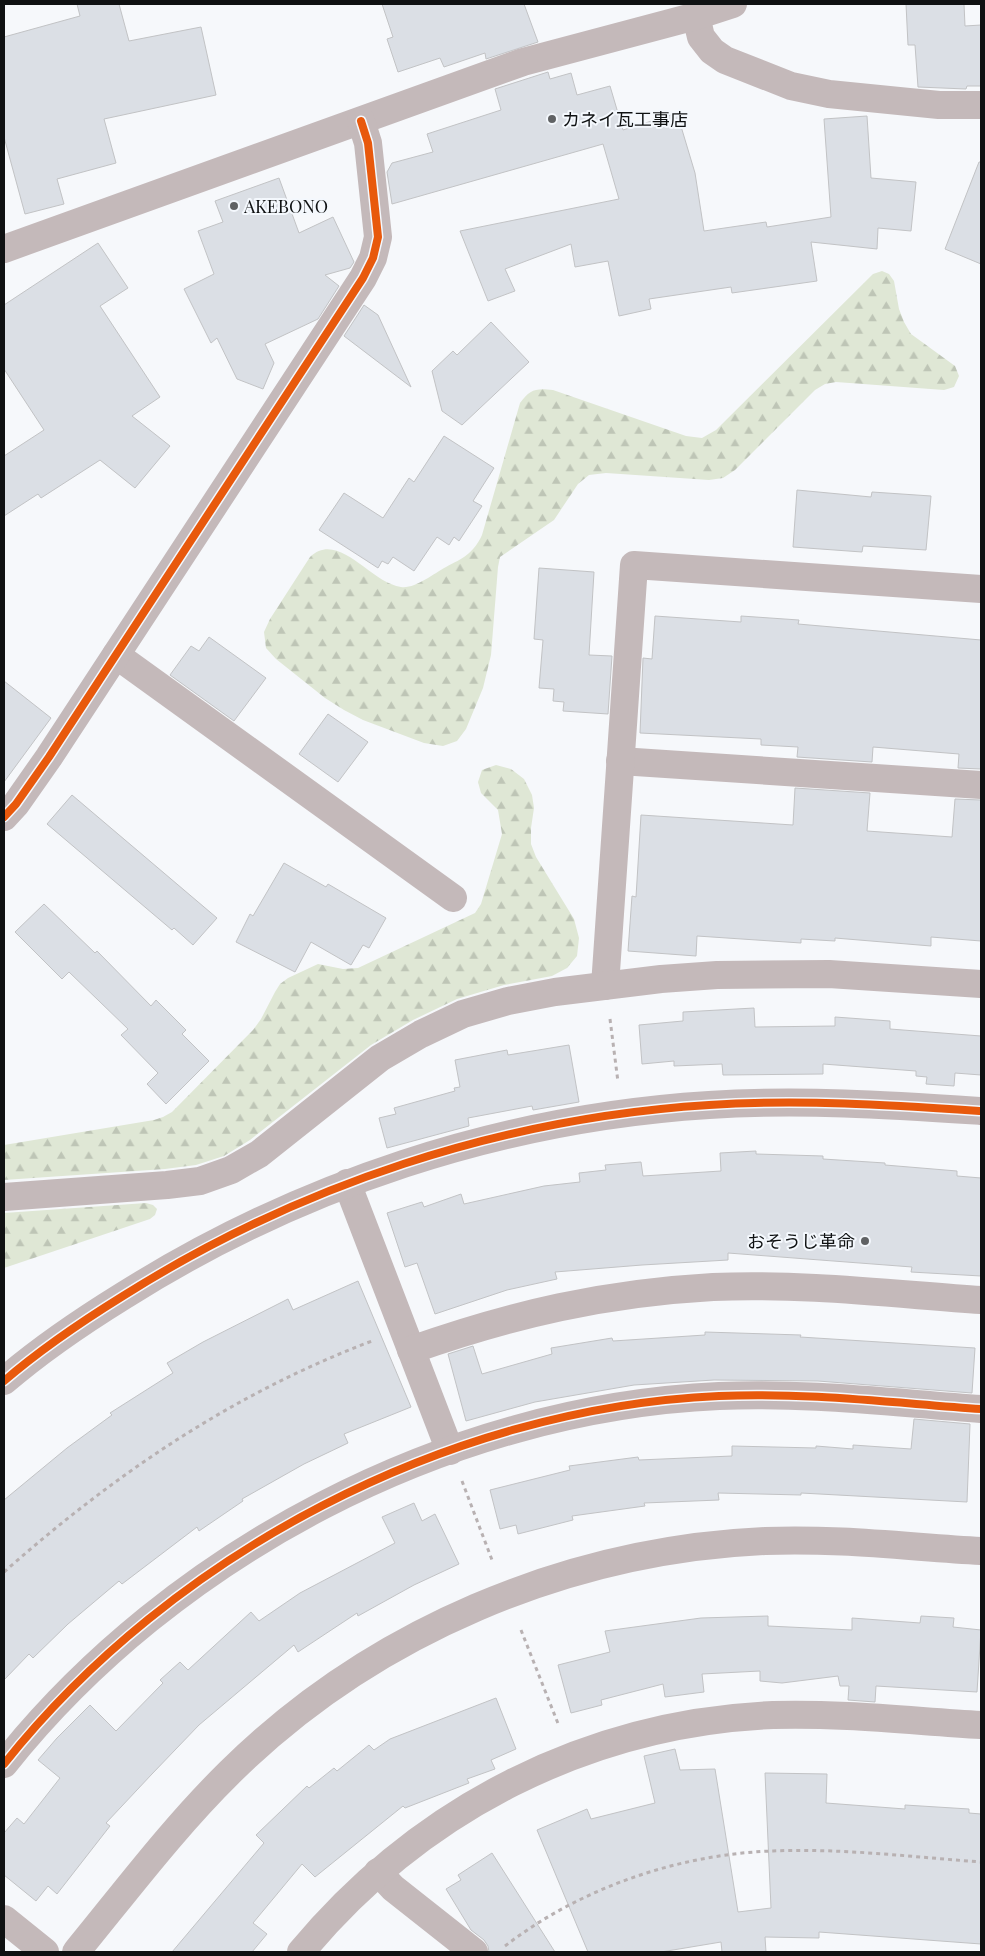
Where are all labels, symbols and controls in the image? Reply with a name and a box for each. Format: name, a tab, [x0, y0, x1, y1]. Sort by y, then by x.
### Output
place label: カネイ瓦工事店	[562, 107, 688, 131]
marker: カネイ瓦工事店	[546, 113, 558, 125]
place label: AKEBONO	[243, 194, 328, 218]
marker: AKEBONO	[228, 200, 240, 212]
place label: おそうじ革命	[747, 1229, 855, 1253]
marker: おそうじ革命	[859, 1235, 871, 1247]

